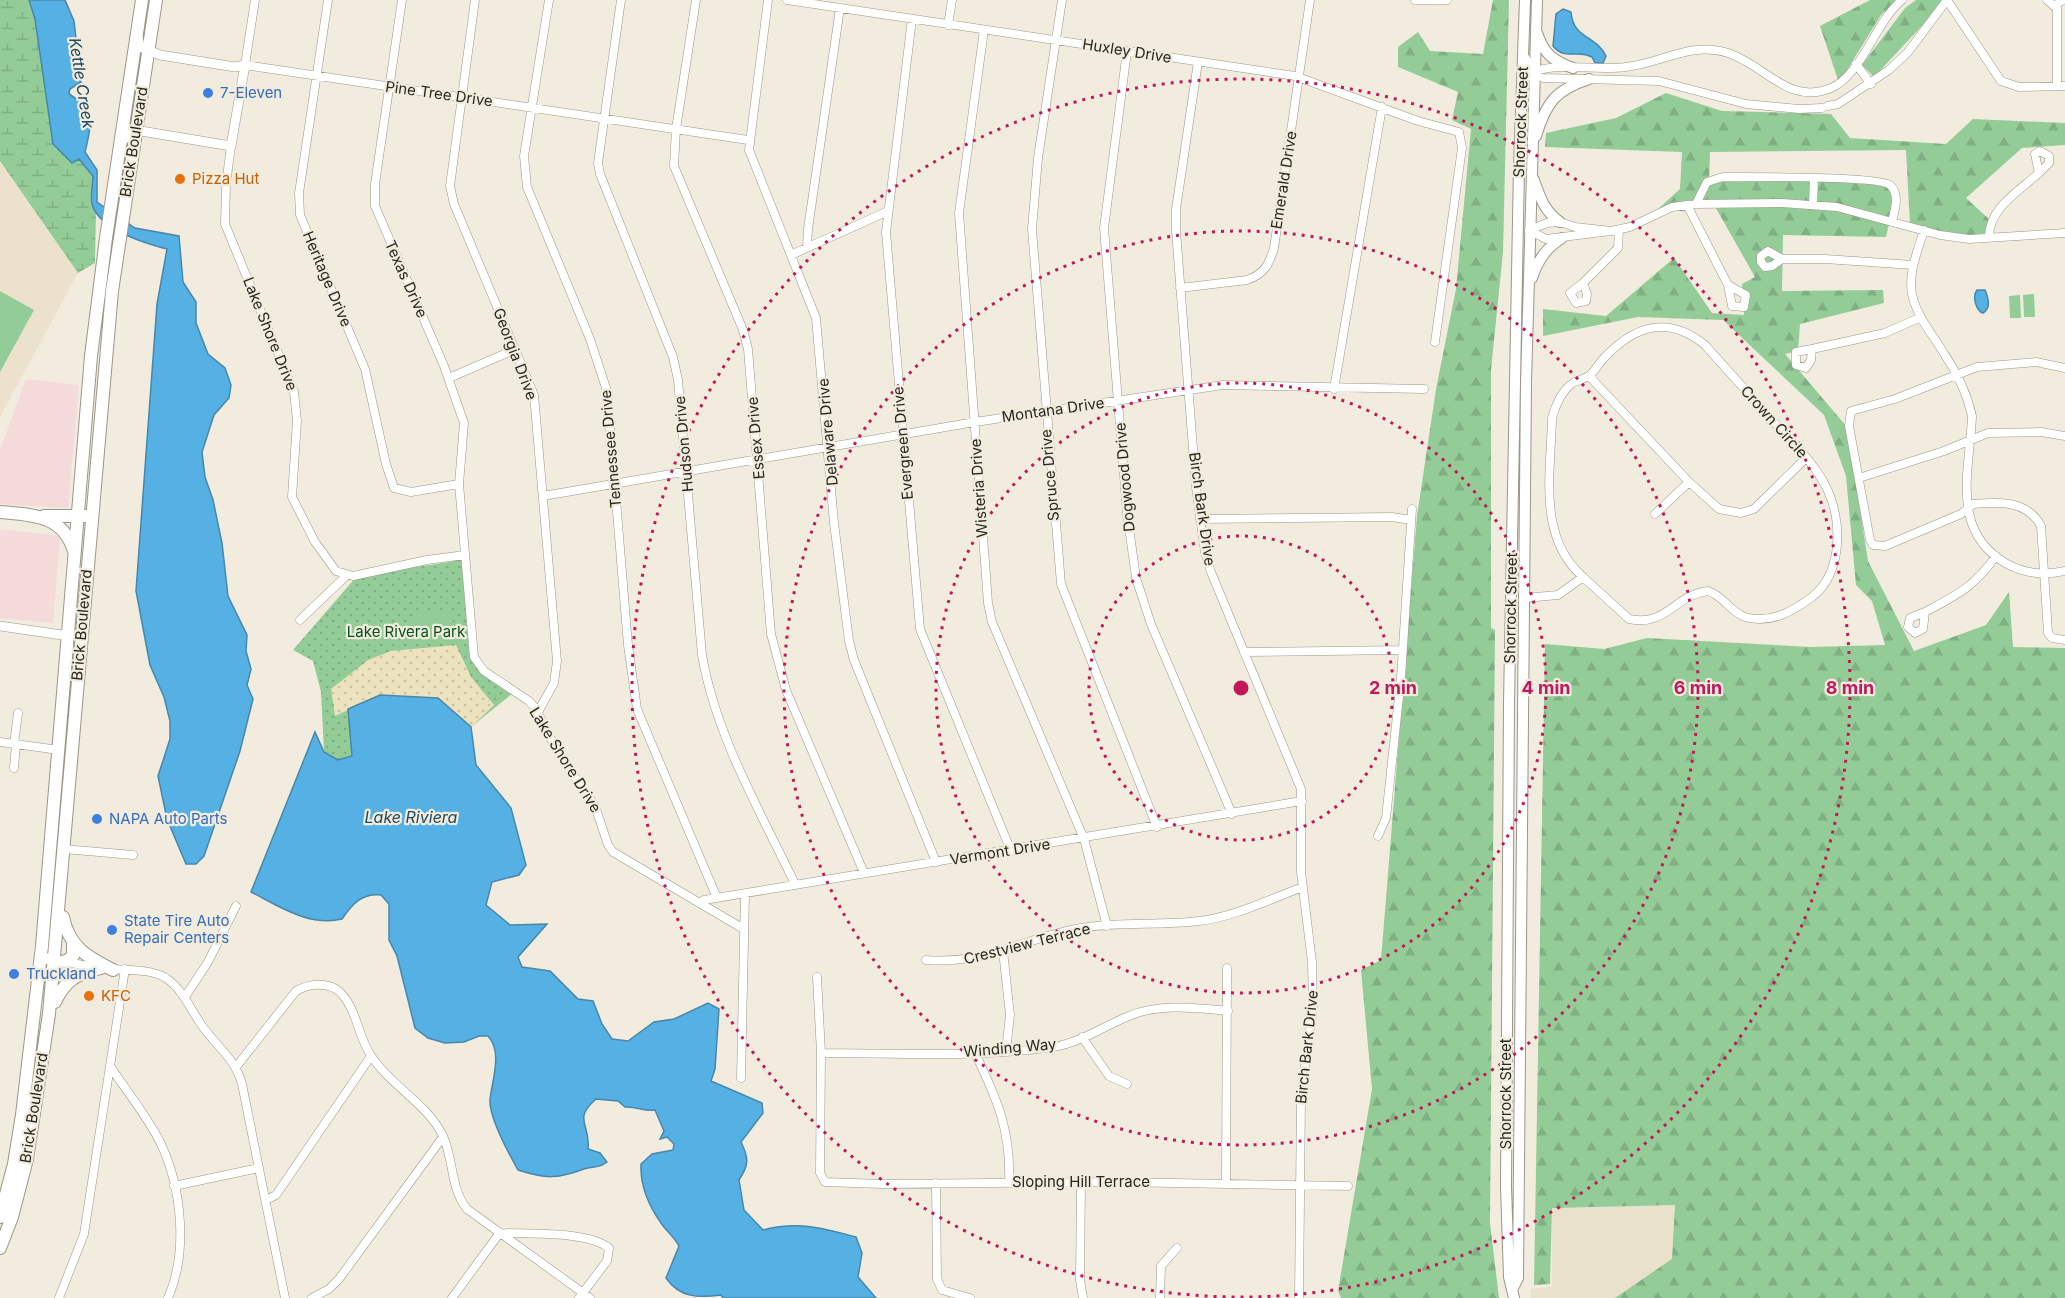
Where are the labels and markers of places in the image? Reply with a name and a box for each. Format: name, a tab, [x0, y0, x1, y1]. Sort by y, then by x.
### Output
place label: 7-Eleven	[220, 83, 282, 102]
marker: 7-Eleven	[201, 86, 215, 100]
place label: Pizza Hut	[192, 169, 259, 188]
marker: Pizza Hut	[173, 172, 187, 186]
centre of rings	[1231, 678, 1251, 698]
place label: NAPA Auto Parts	[109, 809, 228, 828]
marker: NAPA Auto Parts	[90, 812, 104, 826]
place label: State Tire Auto Repair Centers	[124, 911, 229, 947]
marker: State Tire Auto Repair Centers	[105, 923, 119, 937]
place label: Truckland	[26, 964, 96, 983]
marker: Truckland	[7, 967, 21, 981]
place label: KFC	[101, 986, 131, 1005]
marker: KFC	[82, 989, 96, 1003]

